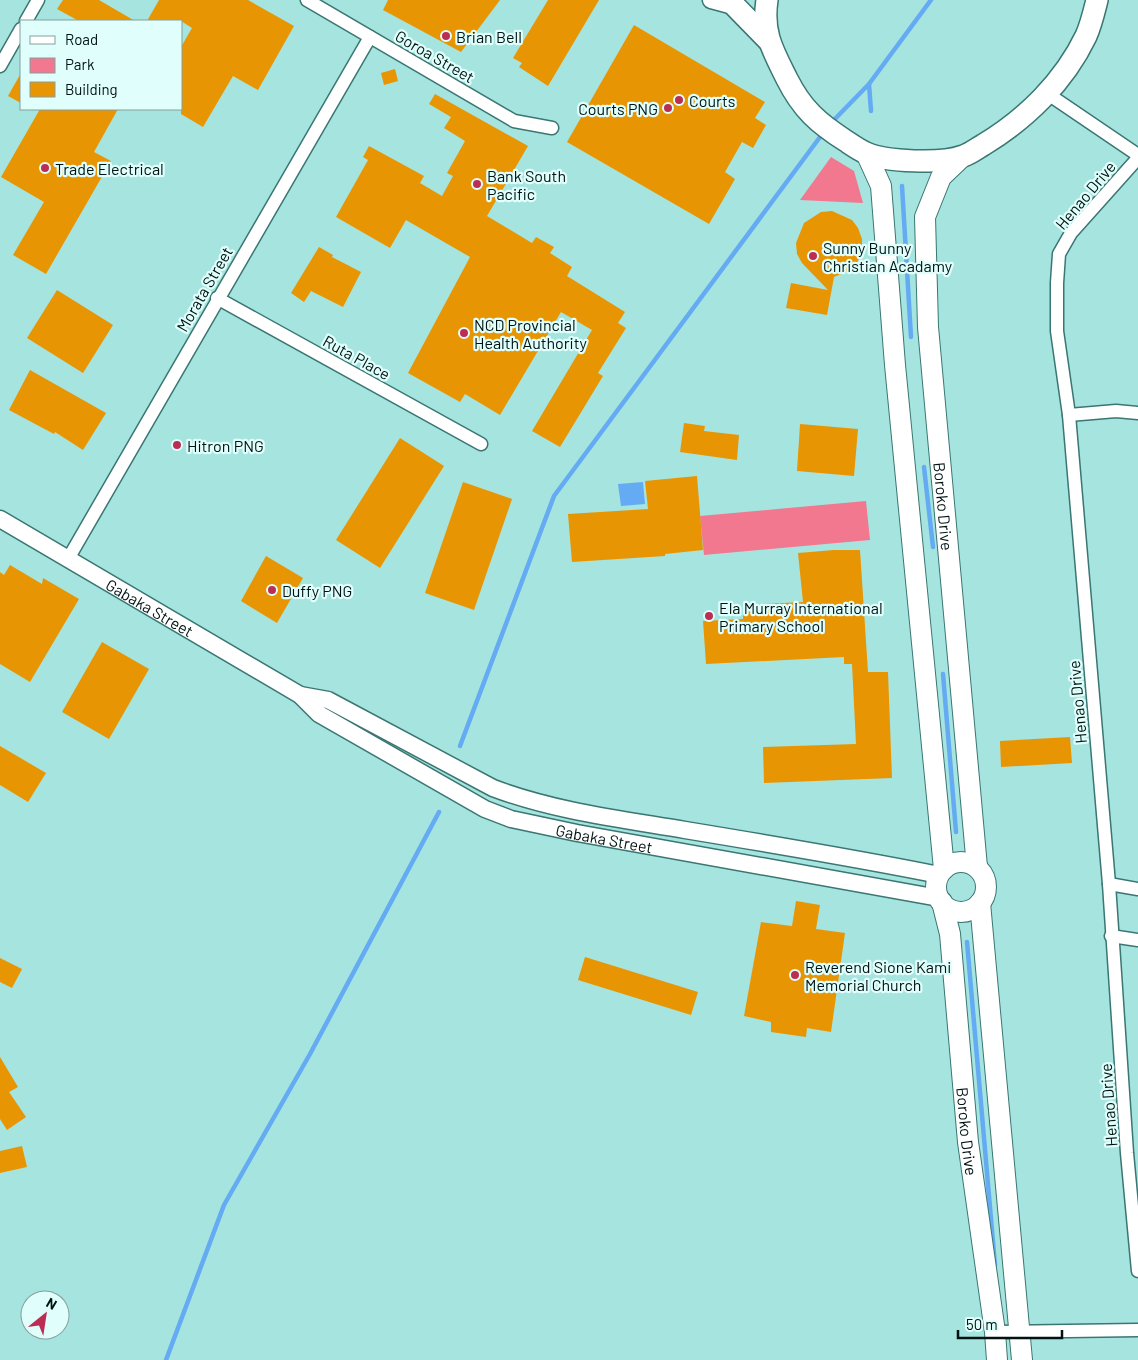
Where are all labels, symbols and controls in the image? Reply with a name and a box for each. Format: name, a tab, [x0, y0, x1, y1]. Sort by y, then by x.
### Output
legend	[20, 20, 182, 110]
street label: Goroa Street	[392, 26, 478, 86]
place label: Brian Bell	[456, 27, 522, 46]
text: Road	[65, 30, 98, 48]
marker: Brian Bell	[440, 30, 452, 42]
text: Park	[65, 55, 95, 73]
text: Building	[65, 80, 118, 98]
place label: Courts	[689, 91, 736, 110]
marker: Courts	[673, 94, 685, 106]
place label: Courts PNG	[578, 99, 658, 118]
marker: Courts PNG	[662, 102, 674, 114]
street label: Henao Drive	[1051, 157, 1119, 233]
place label: Trade Electrical	[55, 159, 164, 178]
marker: Trade Electrical	[39, 162, 51, 174]
place label: Bank South Pacific	[487, 166, 566, 203]
marker: Bank South Pacific	[471, 178, 483, 190]
place label: Sunny Bunny Christian Acadamy	[823, 238, 953, 275]
street label: Morata Street	[172, 243, 236, 335]
marker: Sunny Bunny Christian Acadamy	[807, 250, 819, 262]
place label: NCD Provincial Health Authority	[474, 315, 587, 352]
marker: NCD Provincial Health Authority	[458, 327, 470, 339]
street label: Ruta Place	[320, 331, 394, 383]
place label: Hitron PNG	[187, 436, 264, 455]
marker: Hitron PNG	[171, 439, 183, 451]
street label: Boroko Drive	[931, 461, 958, 551]
street label: Gabaka Street	[103, 574, 197, 640]
place label: Duffy PNG	[282, 581, 352, 600]
marker: Duffy PNG	[266, 584, 278, 596]
place label: Ela Murray International Primary School	[719, 598, 883, 635]
marker: Ela Murray International Primary School	[703, 610, 715, 622]
street label: Henao Drive	[1064, 660, 1090, 744]
street label: Gabaka Street	[554, 819, 654, 856]
place label: Reverend Sione Kami Memorial Church	[805, 957, 951, 994]
marker: Reverend Sione Kami Memorial Church	[789, 969, 801, 981]
street label: Henao Drive	[1096, 1063, 1120, 1147]
street label: Boroko Drive	[954, 1086, 982, 1177]
north arrow	[20, 1290, 70, 1340]
text: N	[43, 1294, 60, 1313]
scale bar	[958, 1308, 1062, 1340]
text: 50 m	[966, 1315, 998, 1333]

